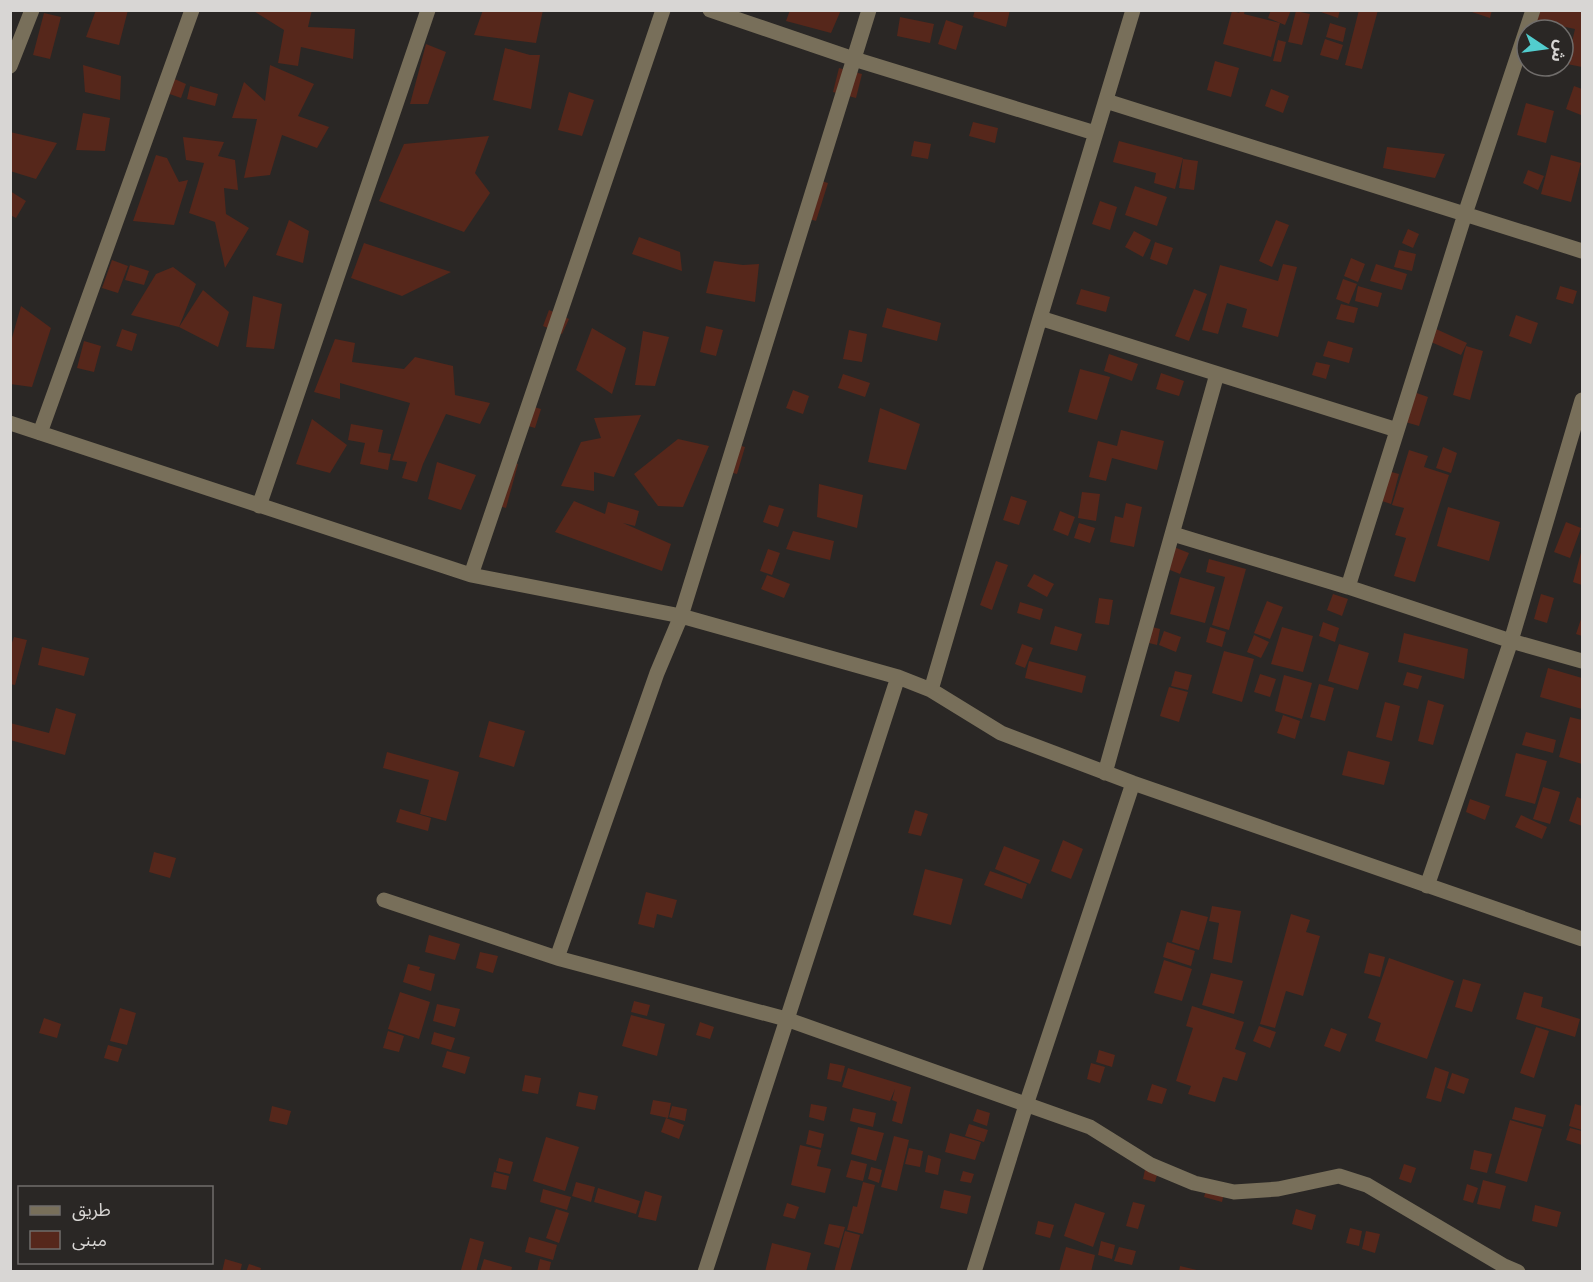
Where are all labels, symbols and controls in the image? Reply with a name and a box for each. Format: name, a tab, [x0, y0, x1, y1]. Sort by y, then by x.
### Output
north arrow	[1515, 18, 1575, 78]
text: ش	[1547, 38, 1572, 64]
legend	[18, 1186, 213, 1264]
text: طريق	[72, 1198, 111, 1221]
text: مبنى	[72, 1228, 107, 1251]

